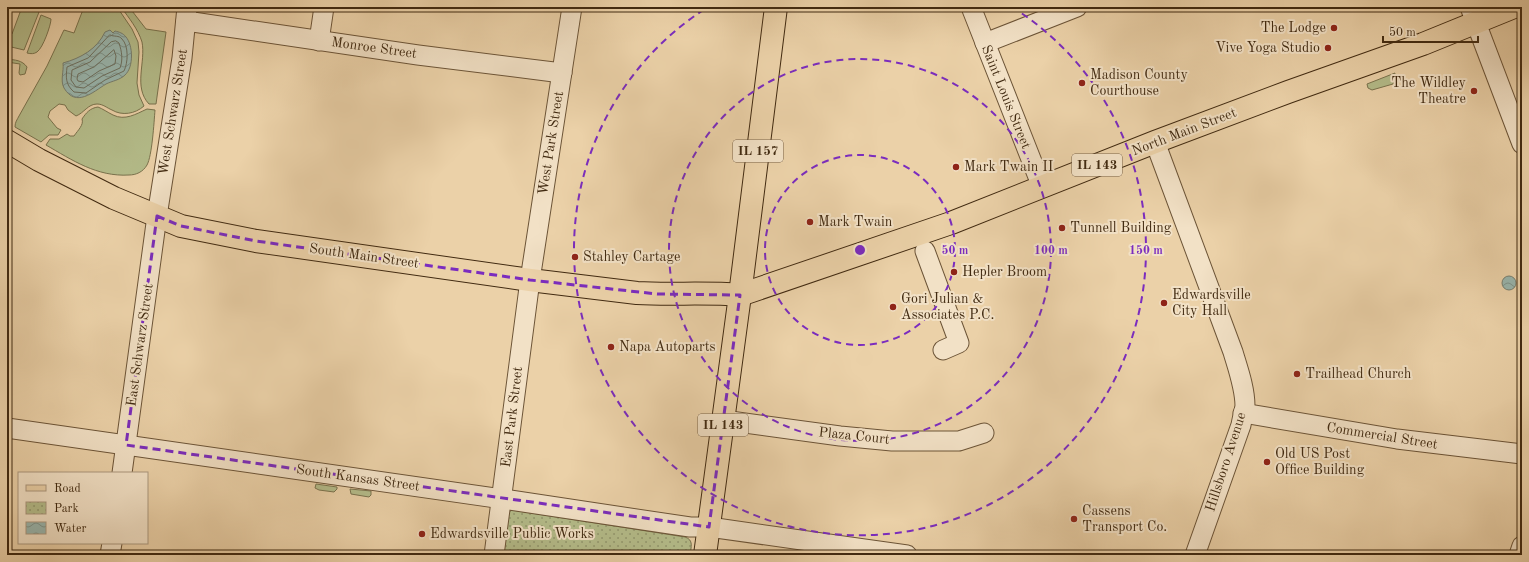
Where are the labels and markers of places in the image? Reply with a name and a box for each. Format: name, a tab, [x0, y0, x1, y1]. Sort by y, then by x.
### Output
place label: The Lodge	[1260, 21, 1326, 35]
marker: The Lodge	[1329, 23, 1339, 33]
place label: Vive Yoga Studio	[1215, 41, 1320, 55]
marker: Vive Yoga Studio	[1323, 43, 1333, 53]
place label: Madison County Courthouse	[1090, 68, 1188, 98]
place label: The Wildley Theatre	[1391, 76, 1467, 106]
marker: Madison County Courthouse	[1077, 78, 1087, 88]
marker: The Wildley Theatre	[1469, 86, 1479, 96]
place label: Mark Twain II	[964, 160, 1053, 174]
marker: Mark Twain II	[951, 162, 961, 172]
place label: Mark Twain	[818, 215, 893, 229]
marker: Mark Twain	[805, 217, 815, 227]
place label: Tunnell Building	[1070, 221, 1172, 235]
marker: Tunnell Building	[1057, 223, 1067, 233]
centre of rings	[853, 243, 867, 257]
place label: Stahley Cartage	[583, 250, 681, 264]
marker: Stahley Cartage	[570, 252, 580, 262]
place label: Hepler Broom	[962, 265, 1047, 279]
marker: Hepler Broom	[949, 267, 959, 277]
place label: Edwardsville City Hall	[1172, 288, 1251, 318]
place label: Gori Julian & Associates P.C.	[901, 292, 994, 322]
marker: Edwardsville City Hall	[1159, 298, 1169, 308]
marker: Gori Julian & Associates P.C.	[888, 302, 898, 312]
place label: Napa Autoparts	[619, 340, 716, 354]
marker: Napa Autoparts	[606, 342, 616, 352]
place label: Trailhead Church	[1305, 367, 1412, 381]
marker: Trailhead Church	[1292, 369, 1302, 379]
place label: Old US Post Office Building	[1275, 447, 1365, 477]
marker: Old US Post Office Building	[1262, 457, 1272, 467]
place label: Cassens Transport Co.	[1082, 504, 1167, 534]
marker: Cassens Transport Co.	[1069, 514, 1079, 524]
place label: Edwardsville Public Works	[430, 527, 594, 541]
marker: Edwardsville Public Works	[417, 529, 427, 539]

